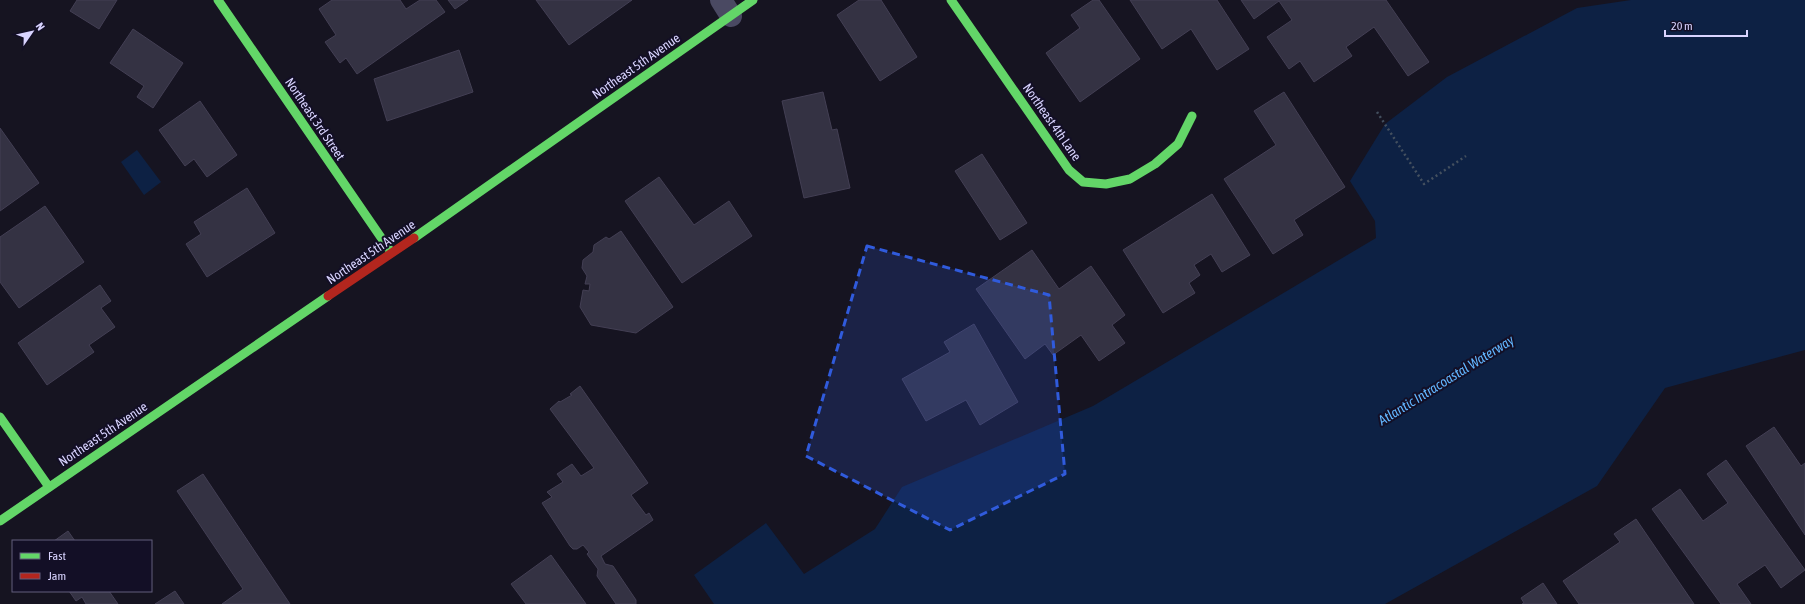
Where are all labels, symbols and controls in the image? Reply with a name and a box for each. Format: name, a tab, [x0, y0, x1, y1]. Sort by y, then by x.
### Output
north arrow	[12, 12, 52, 52]
scale bar	[1665, 12, 1747, 38]
text: 20 m	[1671, 19, 1693, 33]
text: N	[33, 20, 47, 32]
street label: Northeast 5th Avenue	[589, 30, 683, 102]
street label: Northeast 3rd Street	[282, 75, 348, 163]
street label: Northeast 4th Lane	[1020, 80, 1084, 164]
street label: Northeast 5th Avenue	[324, 217, 418, 287]
water label: Atlantic Intracoastal Waterway	[1374, 331, 1517, 429]
street label: Northeast 5th Avenue	[56, 399, 150, 469]
legend	[12, 540, 152, 592]
text: Fast	[48, 549, 66, 563]
text: Jam	[48, 569, 66, 583]

